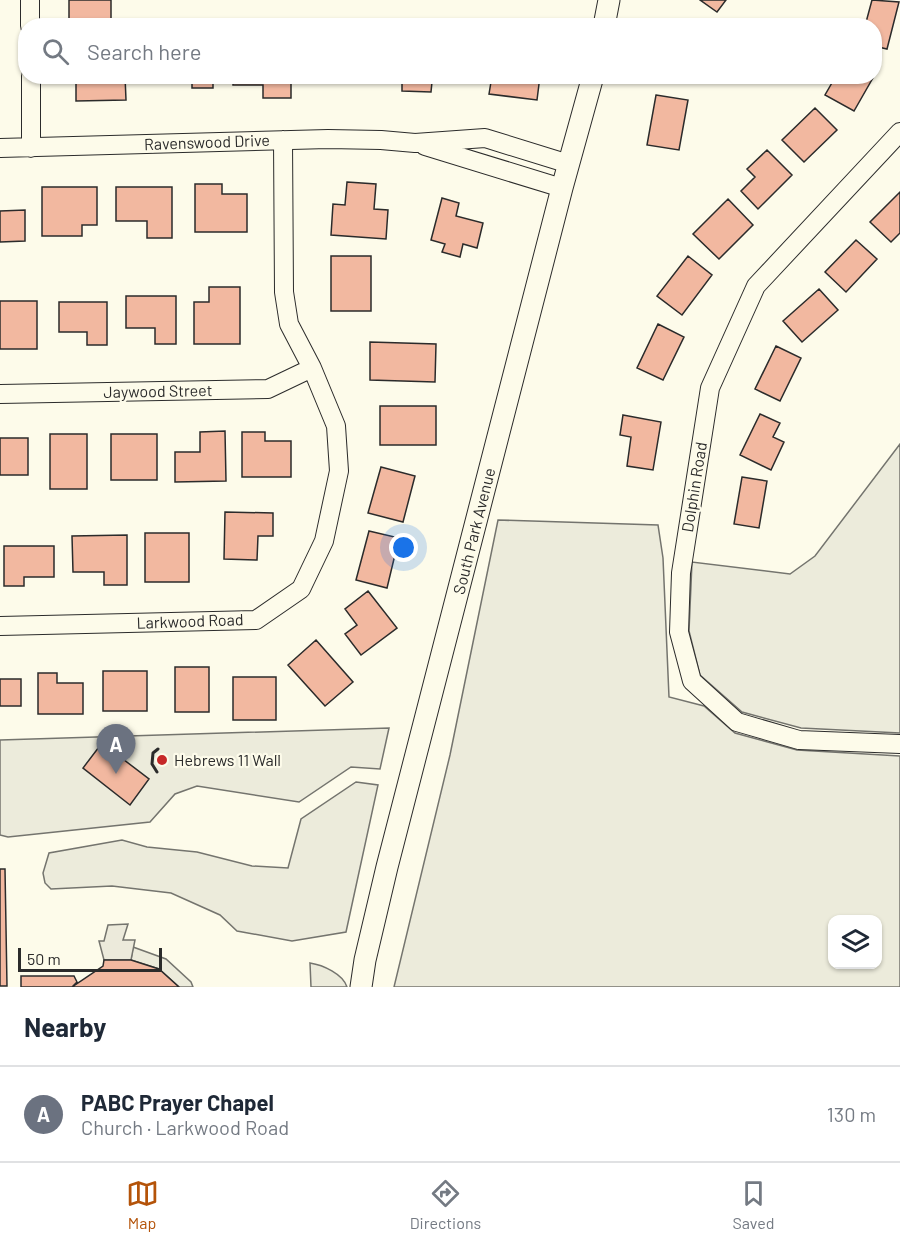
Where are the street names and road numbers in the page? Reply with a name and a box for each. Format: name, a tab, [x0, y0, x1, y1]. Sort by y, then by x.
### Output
street label: Ravenswood Drive	[144, 130, 270, 153]
street label: Jaywood Street	[103, 380, 213, 401]
street label: Dolphin Road	[677, 440, 710, 533]
street label: South Park Avenue	[449, 466, 498, 596]
street label: Larkwood Road	[136, 609, 244, 632]

